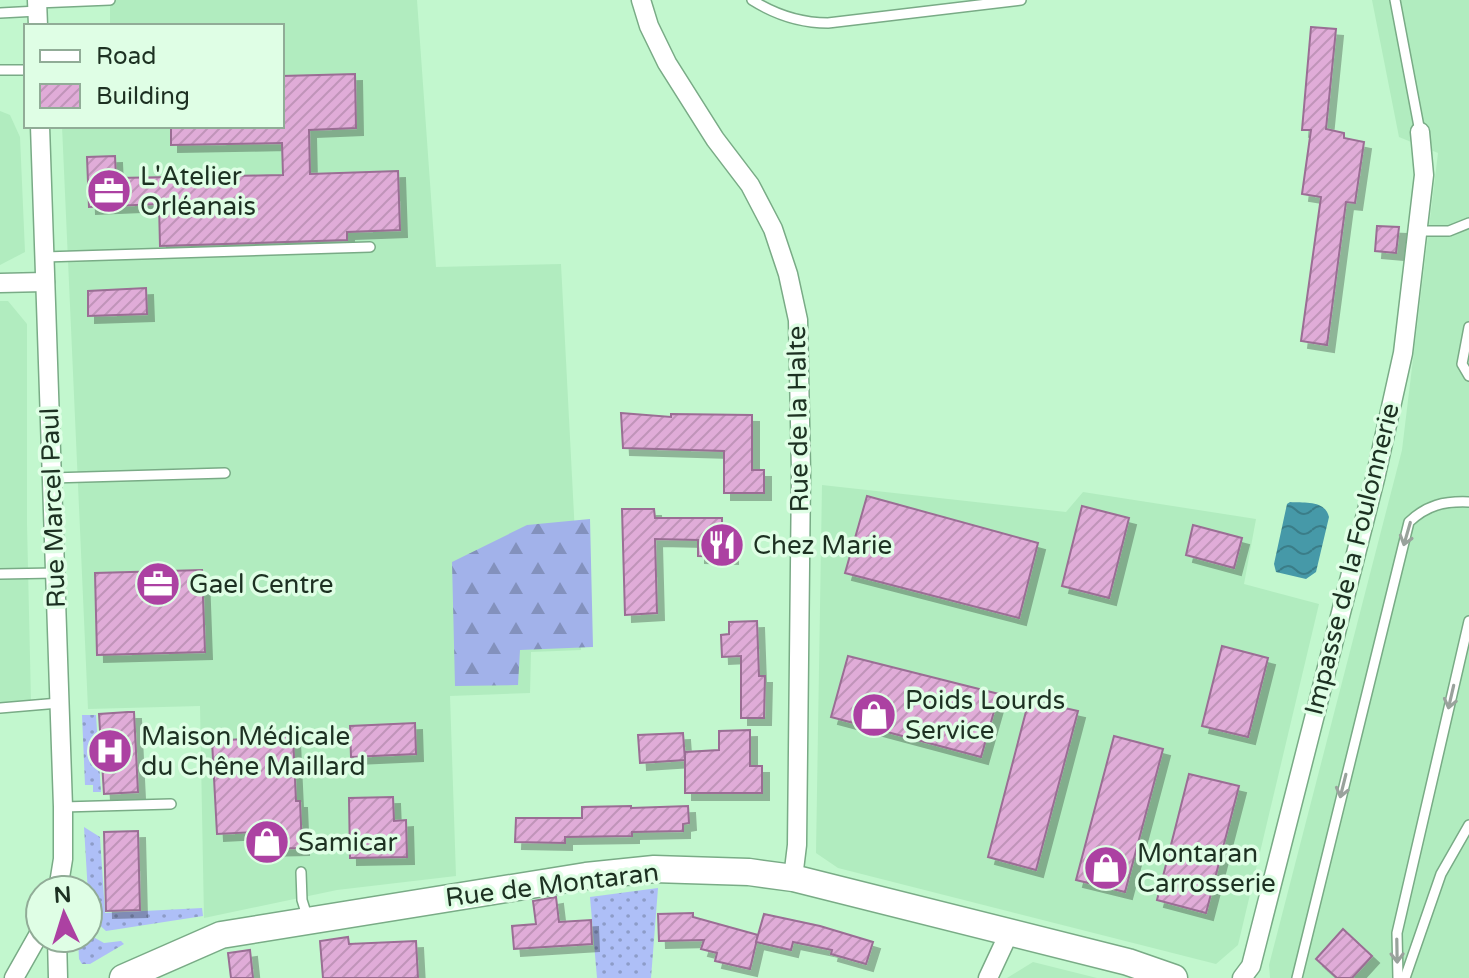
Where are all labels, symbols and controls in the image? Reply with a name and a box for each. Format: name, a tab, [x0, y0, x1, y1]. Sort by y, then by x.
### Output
legend	[24, 24, 284, 128]
text: Road	[96, 42, 156, 71]
text: Building	[96, 82, 190, 111]
place label: L'Atelier Orléanais	[140, 161, 256, 222]
office icon: L'Atelier Orléanais	[85, 167, 133, 215]
street label: Rue de la Halte	[781, 325, 815, 513]
street label: Impasse de la Foulonnerie	[1298, 400, 1406, 718]
street label: Rue Marcel Paul	[34, 407, 72, 609]
restaurant icon: Chez Marie	[698, 521, 746, 569]
one-way arrow	[1399, 521, 1413, 546]
place label: Chez Marie	[753, 530, 892, 561]
office icon: Gael Centre	[134, 560, 182, 608]
place label: Gael Centre	[189, 569, 333, 600]
one-way arrow	[1443, 684, 1458, 710]
place label: Poids Lourds Service	[905, 685, 1065, 746]
shop icon: Poids Lourds Service	[850, 691, 898, 739]
place label: Maison Médicale du Chêne Maillard	[141, 721, 366, 782]
hospital icon: Maison Médicale du Chêne Maillard	[86, 727, 134, 775]
one-way arrow	[1335, 773, 1350, 798]
shop icon: Samicar	[243, 818, 291, 866]
place label: Samicar	[298, 827, 397, 858]
place label: Montaran Carrosserie	[1137, 838, 1276, 899]
shop icon: Montaran Carrosserie	[1082, 844, 1130, 892]
street label: Rue de Montaran	[444, 857, 660, 913]
north arrow	[24, 874, 104, 954]
text: N	[53, 881, 72, 909]
one-way arrow	[1390, 937, 1405, 964]

